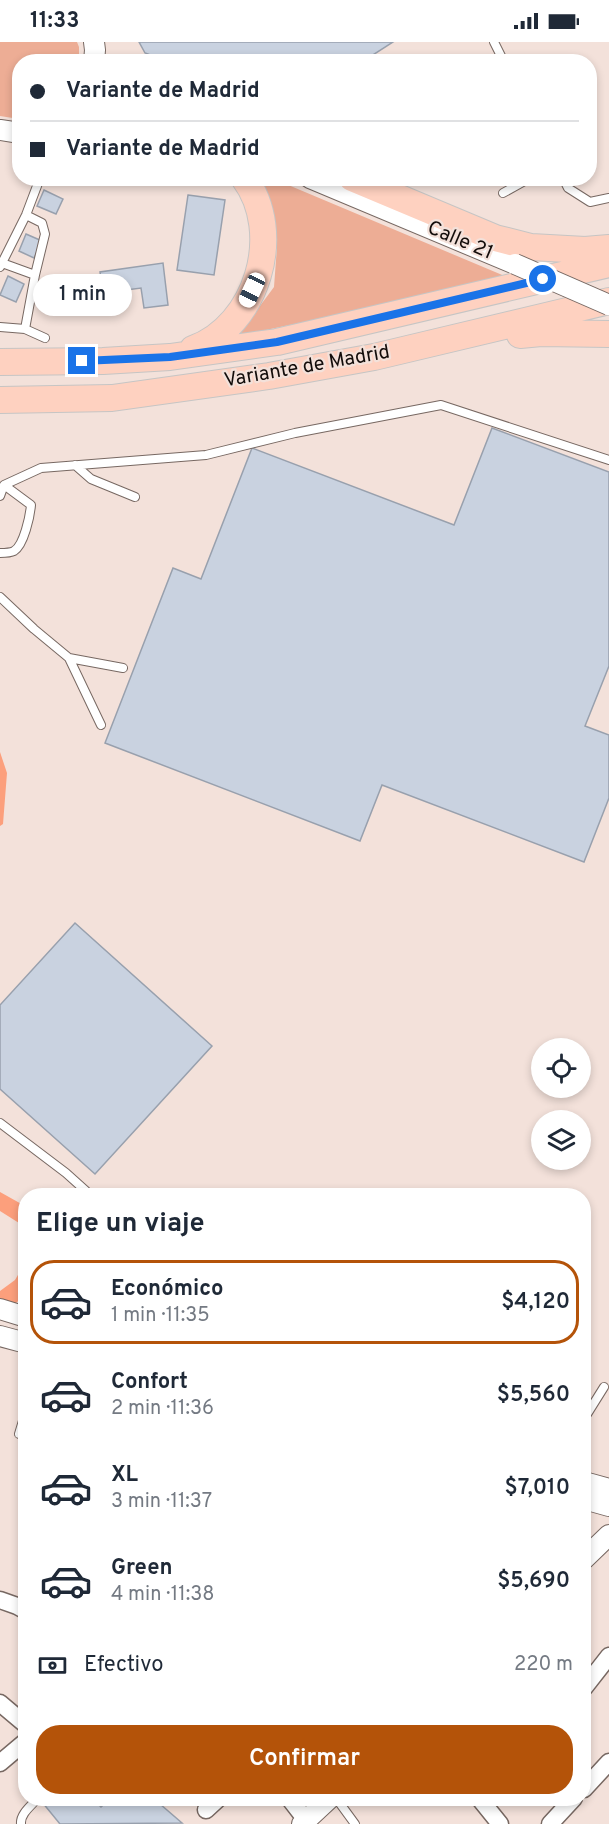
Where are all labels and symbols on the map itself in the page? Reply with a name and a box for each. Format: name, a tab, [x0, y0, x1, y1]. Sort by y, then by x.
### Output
street label: Calle 21	[423, 216, 497, 266]
route start	[529, 265, 556, 292]
car	[236, 270, 268, 310]
callout: 1 min	[32, 274, 132, 316]
street label: Variante de Madrid	[222, 340, 392, 394]
route end	[68, 347, 95, 374]

